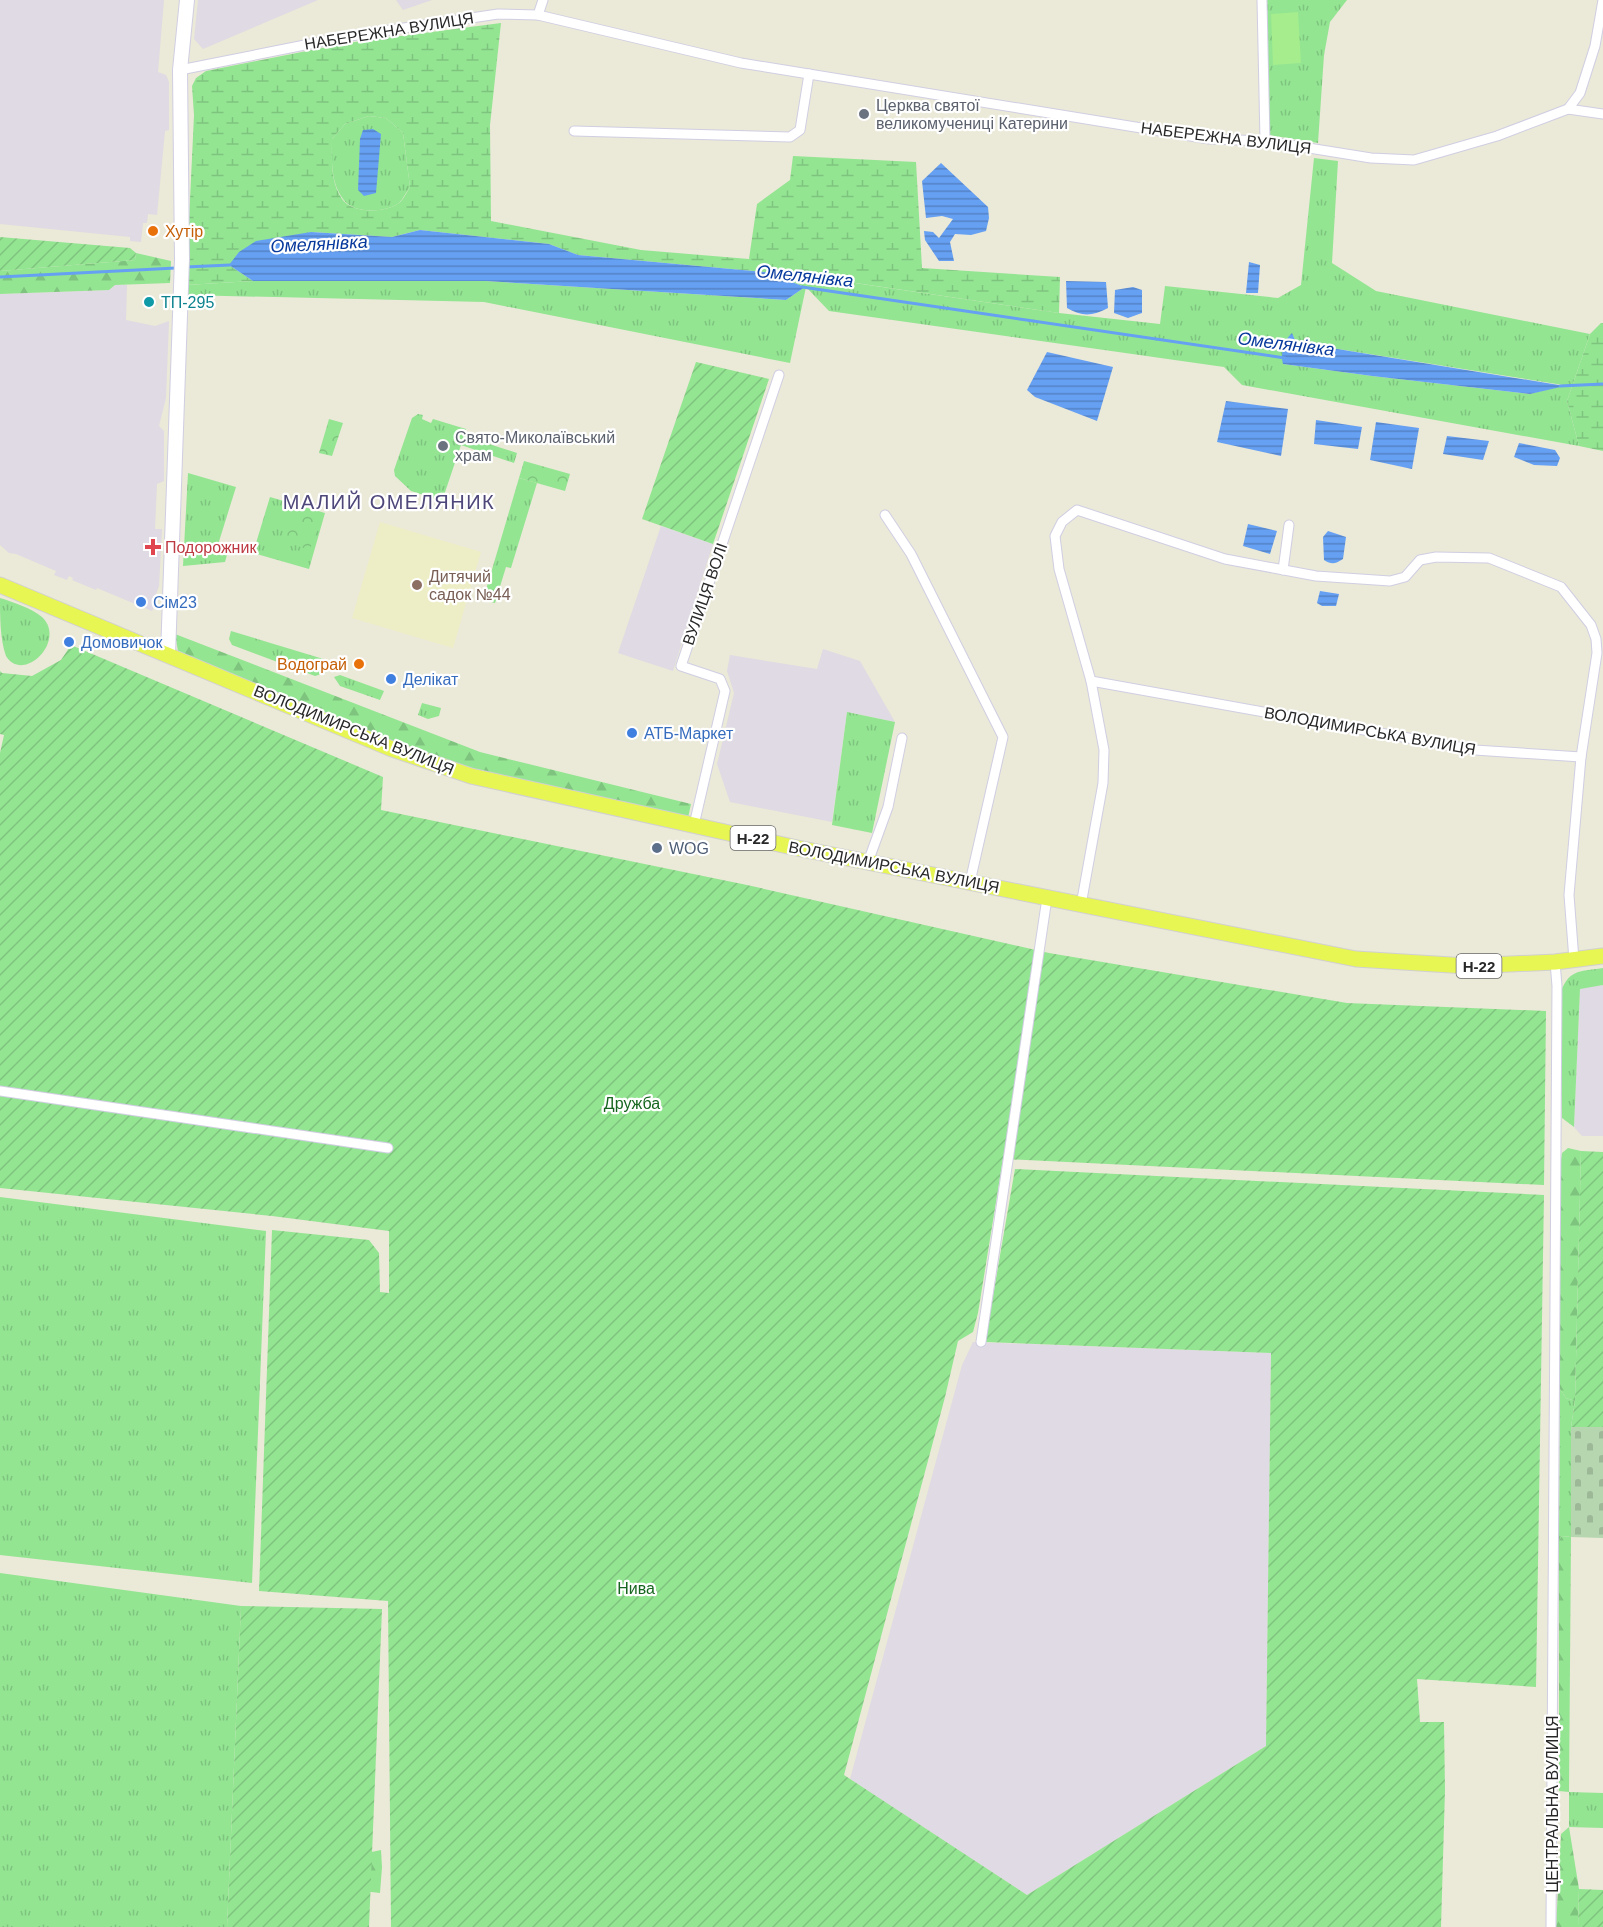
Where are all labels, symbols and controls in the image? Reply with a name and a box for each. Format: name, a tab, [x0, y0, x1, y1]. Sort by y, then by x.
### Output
street label: НАБЕРЕЖНА ВУЛИЦЯ	[303, 9, 475, 53]
place label: Церква святої великомучениці Катерини	[876, 97, 1068, 132]
marker: Церква святої великомучениці Катерини	[857, 107, 871, 121]
street label: НАБЕРЕЖНА ВУЛИЦЯ	[1140, 119, 1312, 157]
place label: Хутір	[165, 223, 203, 240]
marker: Хутір	[146, 224, 160, 238]
water label: Омелянівка	[270, 231, 368, 257]
water label: Омелянівка	[756, 261, 854, 291]
place label: ТП-295	[161, 294, 214, 311]
marker: ТП-295	[142, 295, 156, 309]
water label: Омелянівка	[1236, 328, 1336, 360]
place label: Свято-Миколаївський храм	[455, 429, 615, 464]
marker: Свято-Миколаївський храм	[436, 439, 450, 453]
district label: МАЛИЙ ОМЕЛЯНИК	[283, 490, 495, 513]
place label: Подорожник	[165, 539, 257, 556]
marker: Подорожник	[146, 540, 160, 554]
street label: ВУЛИЦЯ ВОЛІ	[680, 541, 730, 647]
place label: Дитячий садок №44	[429, 568, 511, 603]
marker: Дитячий садок №44	[410, 578, 424, 592]
place label: Сім23	[153, 594, 197, 611]
marker: Сім23	[134, 595, 148, 609]
place label: Домовичок	[81, 634, 163, 651]
marker: Домовичок	[62, 635, 76, 649]
place label: Водограй	[277, 656, 347, 673]
marker: Водограй	[352, 657, 366, 671]
place label: Делікат	[403, 671, 459, 688]
marker: Делікат	[384, 672, 398, 686]
street label: ВОЛОДИМИРСЬКА ВУЛИЦЯ	[251, 682, 457, 778]
street label: ВОЛОДИМИРСЬКА ВУЛИЦЯ	[1263, 704, 1477, 758]
place label: АТБ-Маркет	[644, 725, 734, 742]
marker: АТБ-Маркет	[625, 726, 639, 740]
road number: Н-22	[730, 826, 776, 850]
street label: ВОЛОДИМИРСЬКА ВУЛИЦЯ	[787, 838, 1001, 896]
place label: WOG	[669, 840, 709, 857]
marker: WOG	[650, 841, 664, 855]
road number: Н-22	[1456, 954, 1502, 978]
park label: Дружба	[604, 1095, 660, 1112]
park label: Нива	[617, 1580, 655, 1597]
street label: ЦЕНТРАЛЬНА ВУЛИЦЯ	[1544, 1715, 1561, 1893]

